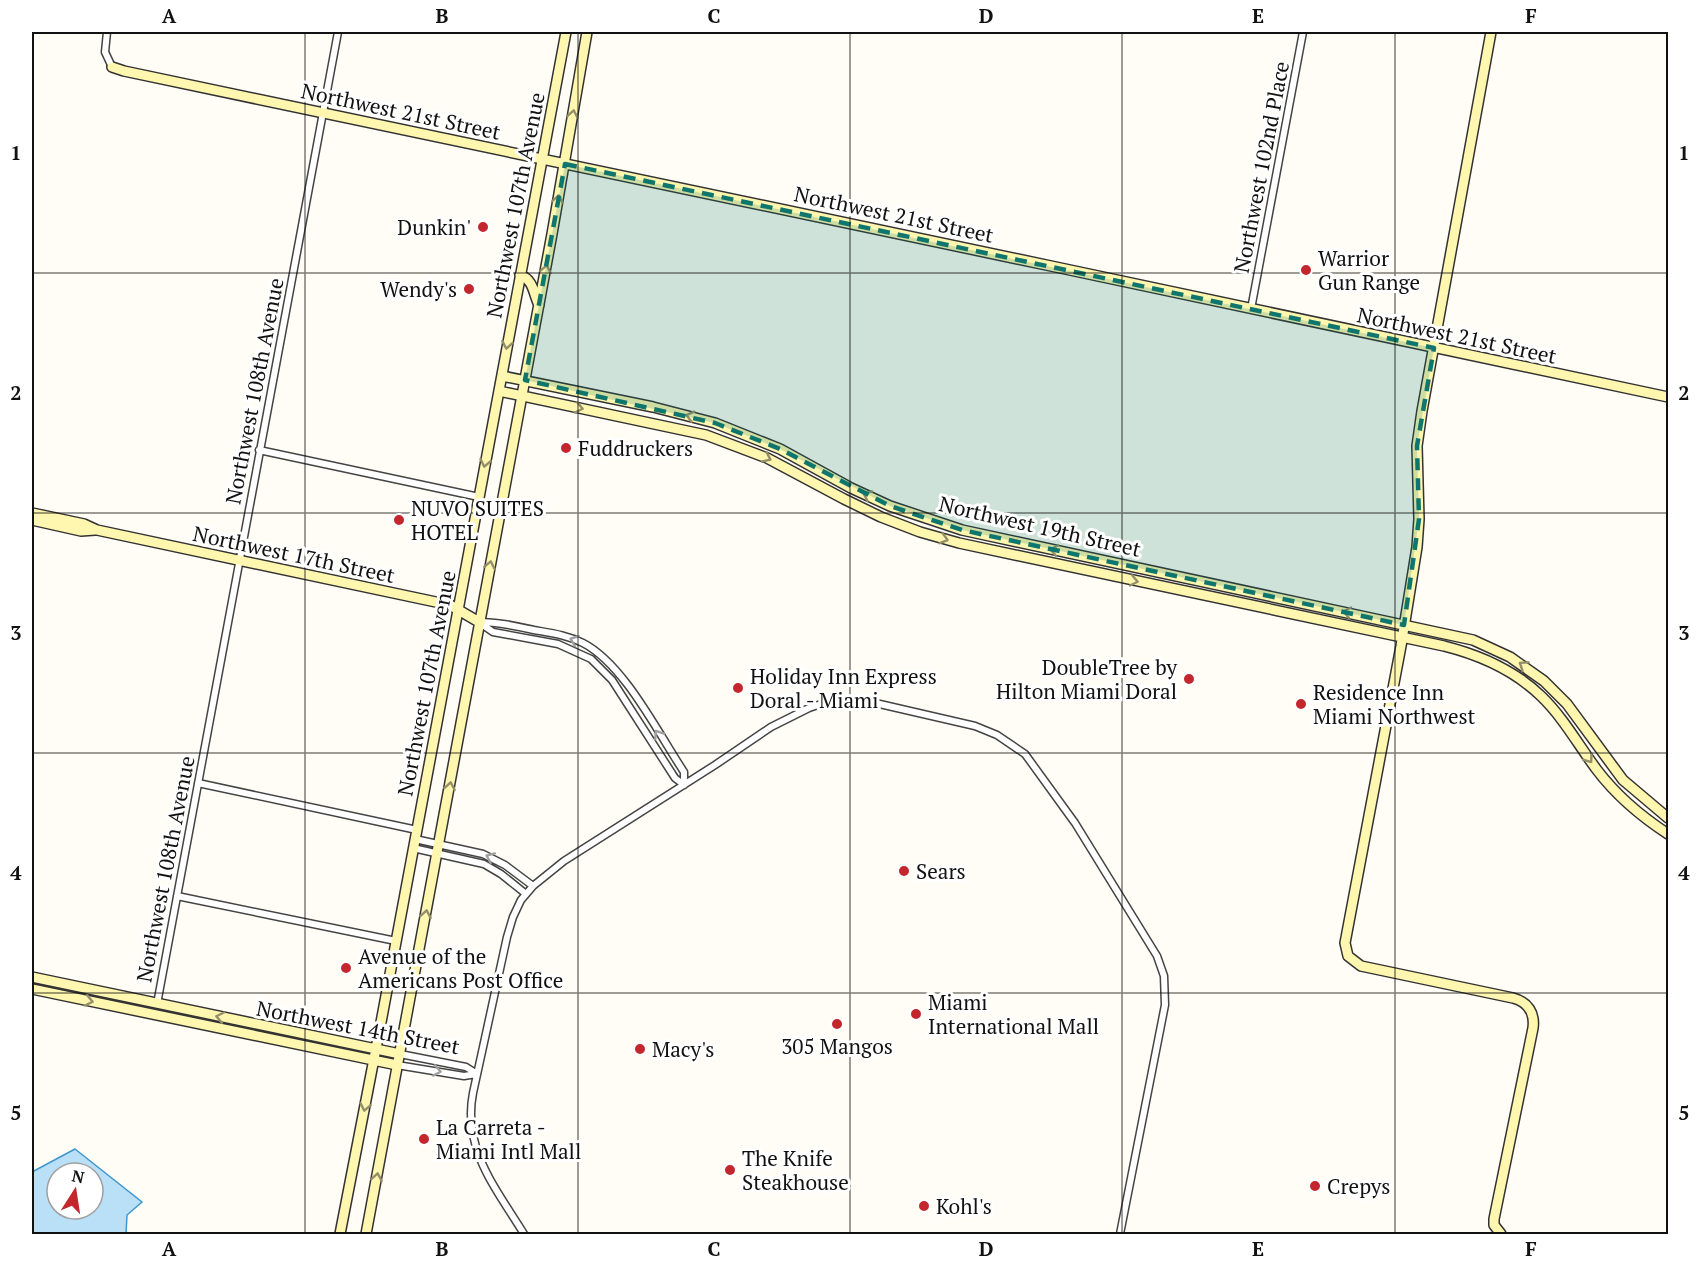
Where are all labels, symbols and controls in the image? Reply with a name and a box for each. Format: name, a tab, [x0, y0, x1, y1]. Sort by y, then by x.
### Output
text: A	[162, 2, 177, 29]
text: B	[436, 2, 449, 29]
text: C	[707, 2, 721, 29]
text: D	[979, 2, 993, 29]
text: E	[1252, 2, 1264, 29]
text: F	[1525, 2, 1537, 29]
street label: Northwest 102nd Place	[1227, 59, 1295, 275]
street label: Northwest 21st Street	[299, 76, 503, 146]
street label: Northwest 107th Avenue	[479, 90, 551, 320]
one-way arrow	[567, 109, 579, 119]
text: 1	[10, 139, 22, 166]
text: 1	[1678, 139, 1690, 166]
street label: Northwest 21st Street	[792, 179, 996, 249]
one-way arrow	[552, 194, 564, 203]
place label: Dunkin'	[397, 213, 471, 241]
marker: Dunkin'	[476, 220, 490, 234]
place label: Warrior Gun Range	[1318, 244, 1420, 296]
marker: Warrior Gun Range	[1299, 263, 1313, 277]
one-way arrow	[539, 265, 551, 274]
street label: Northwest 108th Avenue	[218, 275, 290, 507]
place label: Wendy's	[380, 275, 457, 303]
marker: Wendy's	[462, 282, 476, 296]
street label: Northwest 21st Street	[1355, 300, 1559, 370]
one-way arrow	[502, 340, 514, 349]
text: 2	[10, 379, 22, 406]
text: 2	[1678, 379, 1690, 406]
one-way arrow	[574, 401, 584, 414]
one-way arrow	[685, 411, 696, 423]
place label: Fuddruckers	[578, 434, 693, 462]
marker: Fuddruckers	[559, 441, 573, 455]
one-way arrow	[761, 451, 772, 463]
one-way arrow	[479, 458, 492, 468]
street label: Northwest 19th Street	[936, 489, 1144, 563]
one-way arrow	[863, 491, 874, 503]
place label: NUVO SUITES HOTEL	[411, 494, 544, 546]
marker: NUVO SUITES HOTEL	[392, 513, 406, 527]
street label: Northwest 17th Street	[191, 519, 398, 589]
one-way arrow	[938, 532, 949, 544]
one-way arrow	[1049, 544, 1059, 557]
one-way arrow	[483, 560, 496, 570]
street label: Northwest 107th Avenue	[390, 568, 462, 798]
one-way arrow	[1129, 573, 1139, 586]
one-way arrow	[1342, 606, 1352, 619]
text: 3	[10, 619, 22, 646]
text: 3	[1678, 619, 1690, 646]
one-way arrow	[569, 635, 580, 647]
place label: DoubleTree by Hilton Miami Doral	[996, 653, 1177, 705]
one-way arrow	[1519, 661, 1530, 672]
place label: Holiday Inn Express Doral - Miami	[750, 662, 937, 714]
marker: DoubleTree by Hilton Miami Doral	[1182, 672, 1196, 686]
place label: Residence Inn Miami Northwest	[1313, 678, 1476, 730]
marker: Holiday Inn Express Doral - Miami	[731, 681, 745, 695]
marker: Residence Inn Miami Northwest	[1294, 697, 1308, 711]
one-way arrow	[654, 730, 666, 740]
one-way arrow	[1581, 752, 1592, 763]
street label: Northwest 108th Avenue	[129, 753, 201, 985]
one-way arrow	[443, 782, 455, 791]
one-way arrow	[485, 852, 496, 864]
place label: Sears	[916, 857, 966, 885]
text: 4	[10, 859, 22, 886]
text: 4	[1678, 859, 1690, 886]
marker: Sears	[897, 864, 911, 878]
one-way arrow	[419, 910, 432, 920]
place label: Avenue of the Americans Post Office	[358, 942, 563, 994]
marker: Avenue of the Americans Post Office	[339, 961, 353, 975]
place label: Miami International Mall	[928, 988, 1099, 1040]
one-way arrow	[83, 994, 93, 1007]
street label: Northwest 14th Street	[254, 994, 462, 1060]
marker: Miami International Mall	[909, 1007, 923, 1021]
one-way arrow	[215, 1011, 225, 1024]
marker: 305 Mangos	[830, 1017, 844, 1031]
place label: 305 Mangos	[781, 1032, 893, 1060]
place label: Macy's	[652, 1035, 714, 1063]
marker: Macy's	[633, 1042, 647, 1056]
one-way arrow	[432, 1064, 442, 1077]
text: 5	[10, 1099, 22, 1126]
text: 5	[1678, 1099, 1690, 1126]
one-way arrow	[359, 1102, 372, 1112]
place label: La Carreta - Miami Intl Mall	[436, 1113, 581, 1165]
marker: La Carreta - Miami Intl Mall	[417, 1132, 431, 1146]
place label: The Knife Steakhouse	[742, 1144, 849, 1196]
north arrow	[45, 1161, 105, 1221]
marker: The Knife Steakhouse	[723, 1163, 737, 1177]
text: N	[70, 1164, 86, 1188]
one-way arrow	[370, 1172, 383, 1182]
place label: Crepys	[1327, 1172, 1390, 1200]
marker: Crepys	[1308, 1179, 1322, 1193]
place label: Kohl's	[936, 1192, 992, 1220]
marker: Kohl's	[917, 1199, 931, 1213]
text: A	[162, 1235, 177, 1262]
text: B	[436, 1235, 449, 1262]
text: C	[707, 1235, 721, 1262]
text: D	[979, 1235, 993, 1262]
text: E	[1252, 1235, 1264, 1262]
text: F	[1525, 1235, 1537, 1262]

